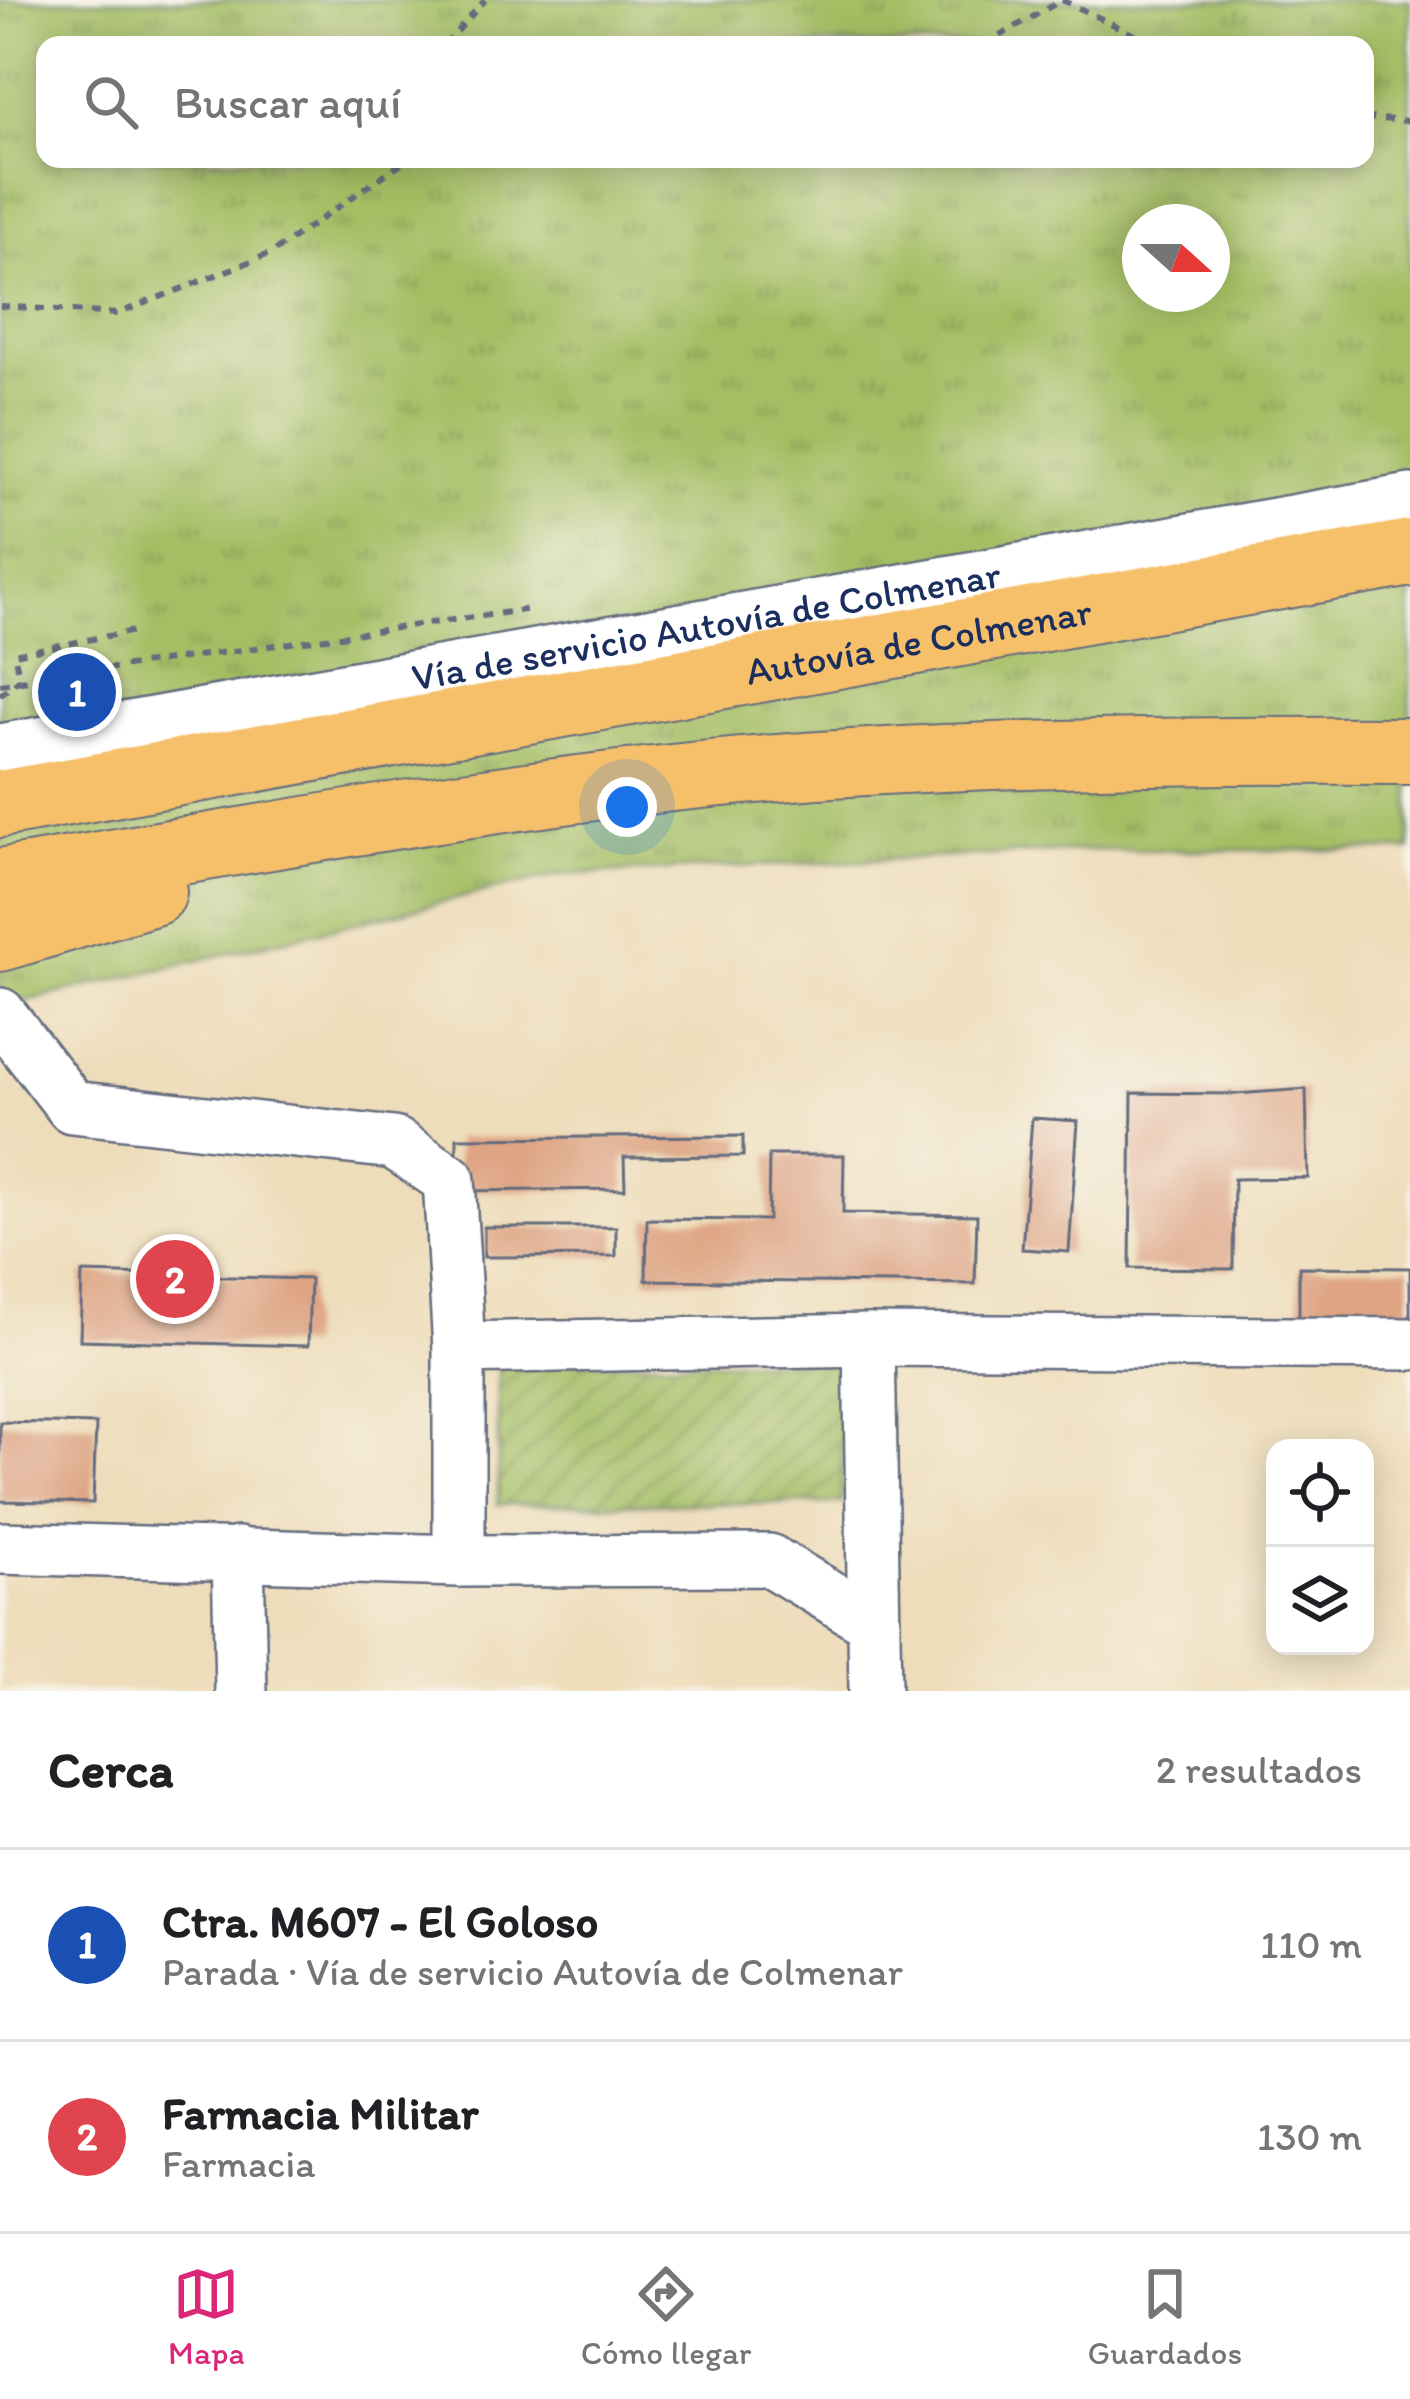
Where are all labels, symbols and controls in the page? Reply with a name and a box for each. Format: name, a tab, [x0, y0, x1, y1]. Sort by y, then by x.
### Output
search box	[36, 36, 1374, 168]
icon: search	[78, 69, 144, 135]
text: Buscar aquí	[174, 75, 401, 129]
north arrow	[1122, 204, 1230, 312]
street label: Vía de servicio Autovía de Colmenar	[407, 550, 1003, 700]
street label: Autovía de Colmenar	[741, 588, 1095, 694]
pin: 1	[38, 647, 116, 737]
your location	[597, 777, 657, 837]
pin: 2	[136, 1234, 214, 1324]
map controls	[1266, 1439, 1374, 1655]
button: locate	[1266, 1439, 1374, 1547]
button: layers	[1266, 1547, 1374, 1655]
text: Cerca	[48, 1739, 174, 1800]
text: 2 resultados	[1156, 1746, 1362, 1793]
text: Ctra. M607 - El Goloso	[162, 1894, 598, 1948]
text: 1	[78, 1921, 96, 1968]
text: 110 m	[1260, 1921, 1362, 1968]
text: Parada · Vía de servicio Autovía de Colmenar	[162, 1948, 903, 1995]
text: Farmacia Militar	[162, 2086, 479, 2140]
text: 2	[77, 2113, 97, 2160]
text: 130 m	[1257, 2113, 1362, 2160]
text: Farmacia	[162, 2140, 316, 2187]
tab: Mapa	[168, 2261, 245, 2372]
tab: Cómo llegar	[581, 2261, 752, 2372]
tab: Guardados	[1087, 2261, 1242, 2372]

